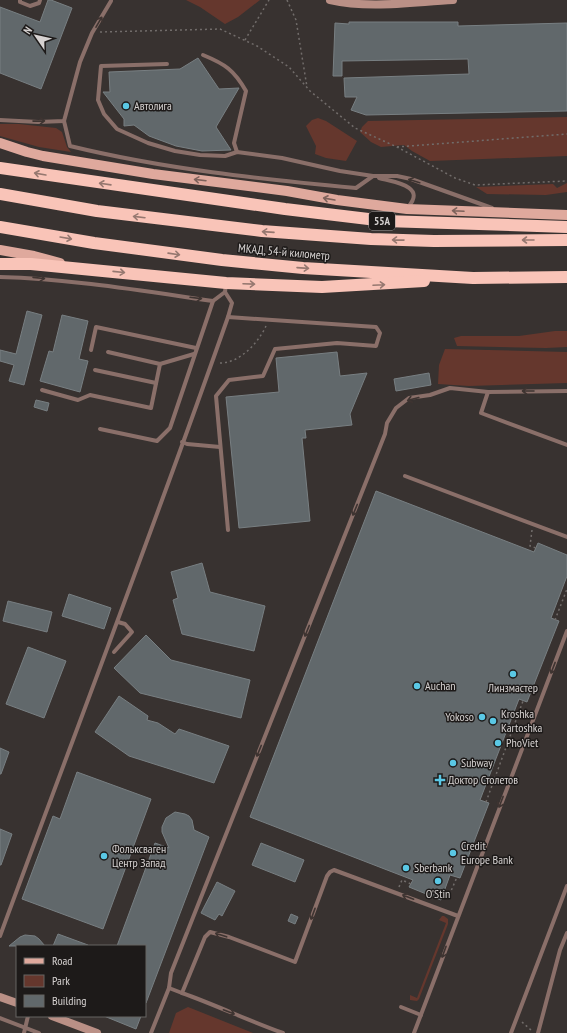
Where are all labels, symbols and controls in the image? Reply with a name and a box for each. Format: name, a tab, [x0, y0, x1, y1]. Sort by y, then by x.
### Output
north arrow	[16, 16, 56, 56]
one-way arrow	[95, 16, 103, 28]
text: N	[20, 24, 35, 37]
place label: Автолига	[134, 98, 172, 113]
marker: Автолига	[121, 101, 131, 111]
one-way arrow	[32, 118, 45, 125]
one-way arrow	[34, 170, 47, 178]
one-way arrow	[194, 176, 207, 184]
one-way arrow	[409, 176, 421, 184]
one-way arrow	[99, 180, 112, 188]
one-way arrow	[323, 194, 336, 202]
one-way arrow	[452, 208, 465, 215]
road number: 55А	[369, 212, 395, 230]
one-way arrow	[133, 213, 146, 221]
one-way arrow	[262, 228, 275, 235]
one-way arrow	[59, 235, 72, 243]
one-way arrow	[392, 236, 405, 244]
one-way arrow	[522, 236, 535, 244]
street label: МКАД, 54-й километр	[238, 240, 331, 263]
one-way arrow	[167, 250, 180, 258]
one-way arrow	[297, 265, 310, 272]
one-way arrow	[112, 269, 125, 276]
one-way arrow	[32, 275, 45, 282]
one-way arrow	[242, 280, 255, 288]
one-way arrow	[372, 281, 385, 288]
one-way arrow	[189, 294, 202, 302]
one-way arrow	[522, 387, 535, 395]
one-way arrow	[406, 395, 419, 403]
one-way arrow	[351, 503, 359, 515]
one-way arrow	[303, 624, 311, 636]
one-way arrow	[549, 661, 556, 673]
marker: Линзмастер	[508, 669, 518, 679]
place label: Auchan	[425, 678, 456, 693]
place label: Линзмастер	[487, 680, 538, 695]
marker: Auchan	[412, 681, 422, 691]
place label: Kroshka Kartoshka	[501, 706, 542, 735]
place label: Yokoso	[445, 709, 474, 724]
marker: Yokoso	[477, 712, 487, 722]
marker: Kroshka Kartoshka	[488, 716, 498, 726]
place label: PhoViet	[506, 735, 539, 750]
marker: PhoViet	[493, 738, 503, 748]
one-way arrow	[255, 745, 263, 757]
place label: Subway	[461, 755, 493, 770]
marker: Subway	[448, 758, 458, 768]
place label: Доктор Столетов	[448, 772, 518, 787]
marker: Доктор Столетов	[435, 775, 445, 785]
one-way arrow	[497, 796, 505, 808]
place label: Credit Europe Bank	[461, 838, 513, 867]
place label: Фольксваген Центр Запад	[112, 841, 166, 870]
marker: Credit Europe Bank	[448, 848, 458, 858]
marker: Фольксваген Центр Запад	[99, 851, 109, 861]
place label: Sberbank	[414, 860, 453, 875]
marker: Sberbank	[401, 863, 411, 873]
marker: O'Stin	[433, 876, 443, 886]
place label: O'Stin	[426, 886, 450, 901]
one-way arrow	[402, 893, 414, 901]
one-way arrow	[308, 908, 316, 920]
one-way arrow	[215, 930, 227, 938]
legend	[16, 945, 146, 1017]
one-way arrow	[439, 946, 447, 958]
text: Road	[52, 953, 72, 968]
text: Park	[52, 973, 70, 988]
text: Building	[52, 993, 87, 1008]
one-way arrow	[223, 1009, 235, 1017]

